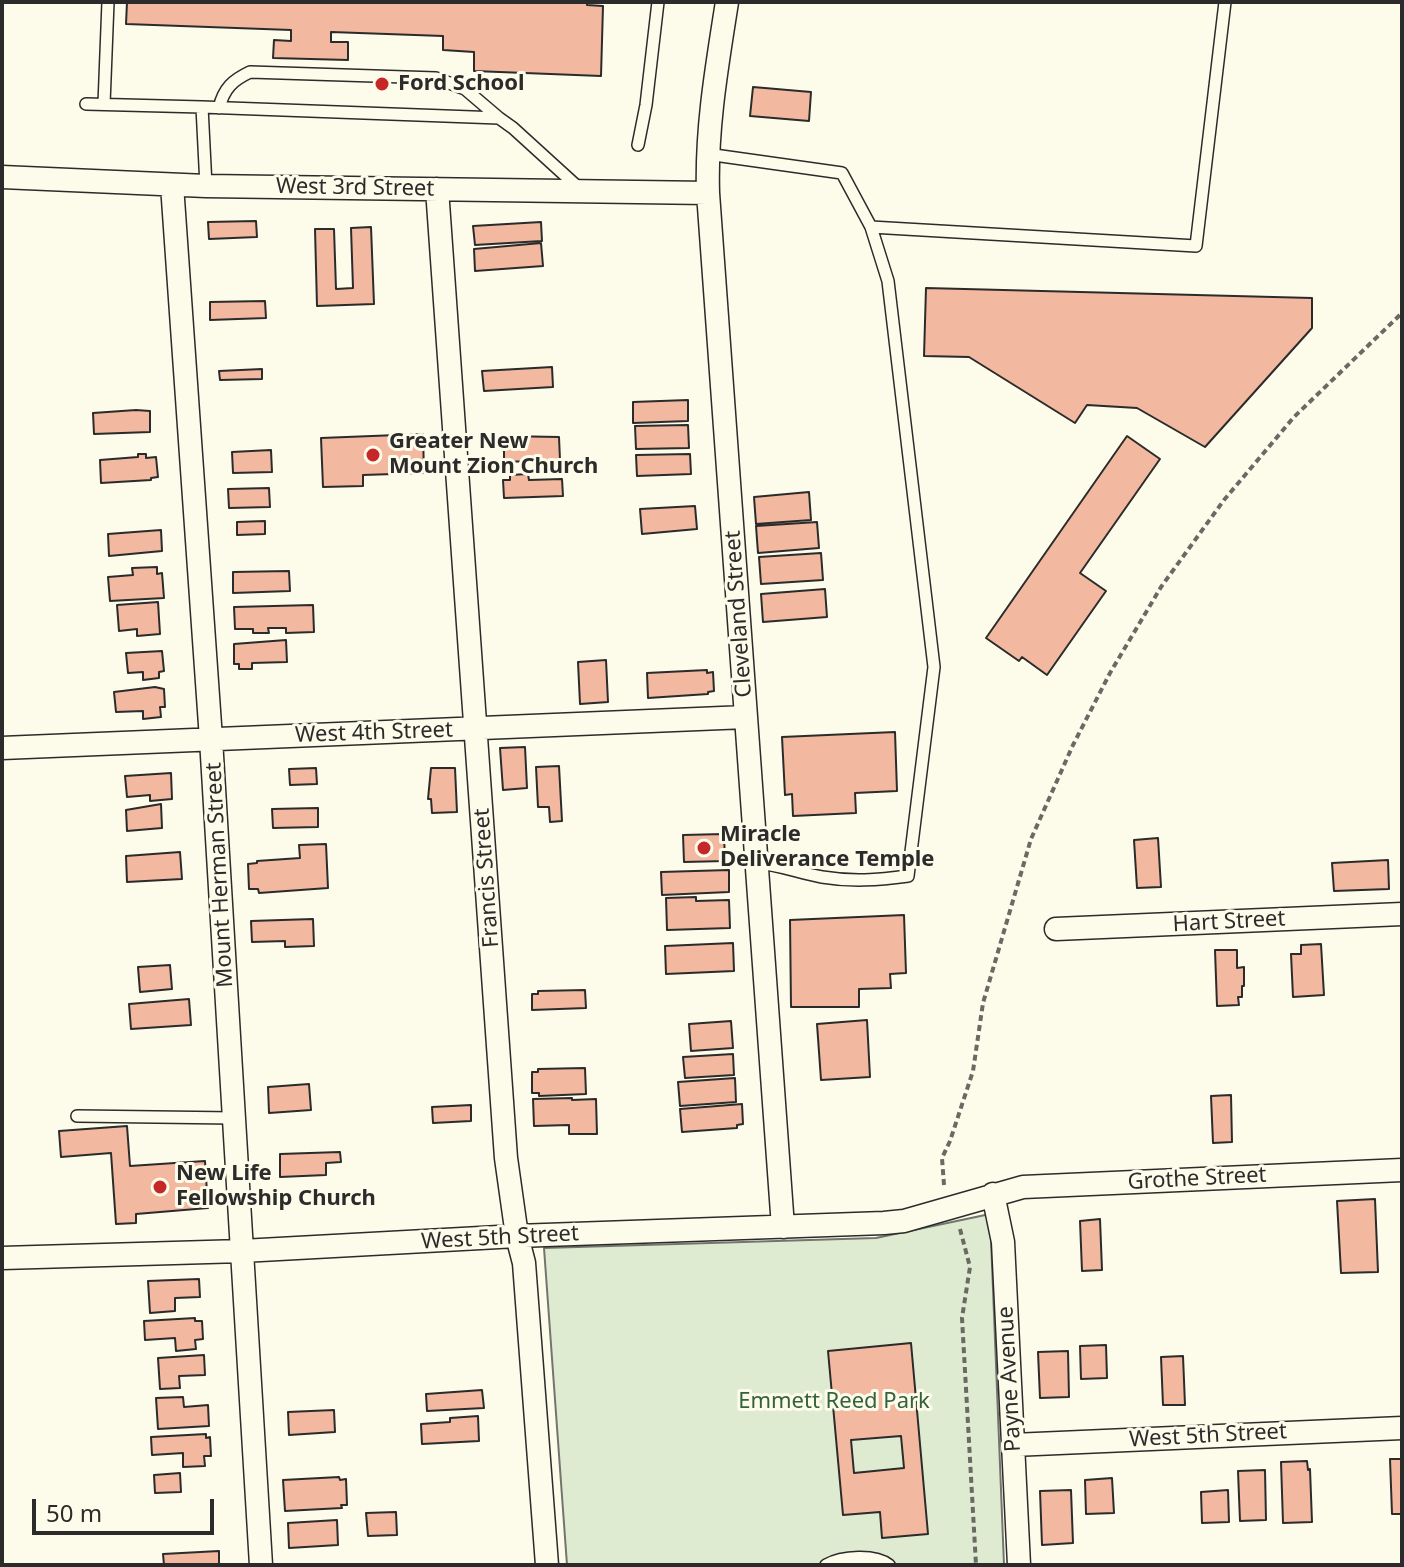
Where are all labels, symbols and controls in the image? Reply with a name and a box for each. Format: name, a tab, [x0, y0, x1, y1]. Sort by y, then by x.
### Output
place label: Ford School	[398, 71, 525, 97]
marker: Ford School	[373, 75, 391, 93]
street label: West 3rd Street	[276, 173, 434, 203]
place label: Greater New Mount Zion Church	[389, 429, 598, 480]
marker: Greater New Mount Zion Church	[364, 446, 382, 464]
street label: Cleveland Street	[720, 530, 758, 698]
street label: West 4th Street	[295, 717, 453, 749]
street label: Mount Herman Street	[201, 762, 239, 988]
street label: Francis Street	[469, 807, 505, 949]
place label: Miracle Deliverance Temple	[720, 822, 934, 874]
marker: Miracle Deliverance Temple	[695, 839, 713, 857]
street label: Hart Street	[1172, 906, 1286, 938]
place label: New Life Fellowship Church	[176, 1161, 376, 1212]
street label: Grothe Street	[1127, 1162, 1267, 1196]
marker: New Life Fellowship Church	[151, 1178, 169, 1196]
street label: West 5th Street	[420, 1221, 580, 1255]
street label: Payne Avenue	[993, 1305, 1027, 1453]
park label: Emmett Reed Park	[738, 1389, 930, 1415]
street label: West 5th Street	[1128, 1419, 1288, 1453]
scale bar	[36, 1483, 218, 1533]
text: 50 m	[46, 1496, 102, 1529]

